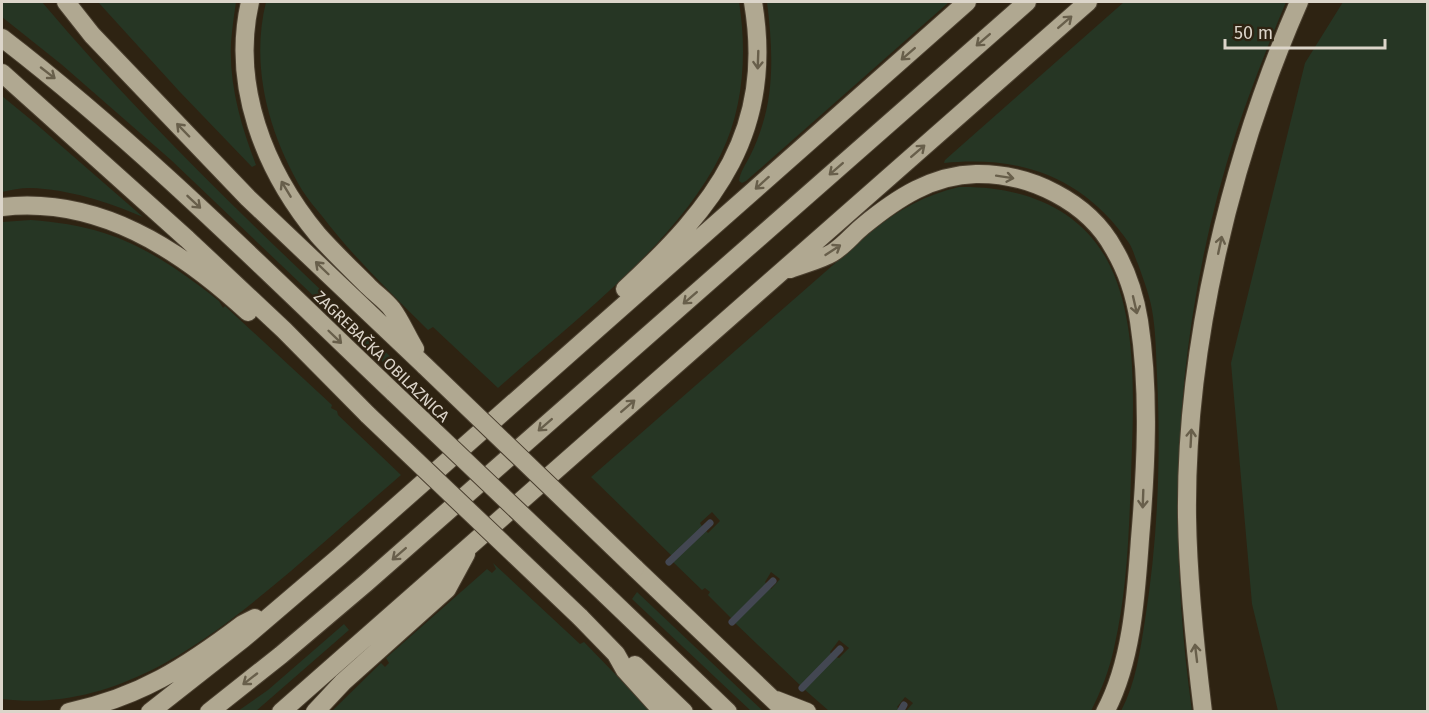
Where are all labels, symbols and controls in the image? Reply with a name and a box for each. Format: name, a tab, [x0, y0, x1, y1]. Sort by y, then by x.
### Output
scale bar	[1225, 12, 1386, 50]
one-way arrow	[1057, 15, 1072, 29]
text: 50 m	[1234, 22, 1273, 44]
one-way arrow	[976, 33, 991, 47]
one-way arrow	[901, 47, 916, 61]
one-way arrow	[752, 49, 763, 69]
one-way arrow	[40, 67, 56, 80]
one-way arrow	[176, 123, 191, 138]
one-way arrow	[910, 144, 925, 158]
one-way arrow	[829, 162, 844, 176]
one-way arrow	[995, 171, 1015, 182]
one-way arrow	[755, 176, 770, 190]
one-way arrow	[279, 181, 291, 198]
one-way arrow	[186, 195, 201, 209]
one-way arrow	[1215, 236, 1226, 256]
one-way arrow	[825, 244, 841, 256]
one-way arrow	[314, 261, 329, 275]
street label: ZAGREBAČKA OBILAZNICA	[310, 286, 455, 427]
one-way arrow	[683, 291, 698, 305]
one-way arrow	[1130, 295, 1142, 314]
one-way arrow	[327, 330, 342, 344]
one-way arrow	[620, 399, 635, 413]
one-way arrow	[538, 418, 553, 432]
one-way arrow	[1186, 428, 1197, 448]
one-way arrow	[1137, 489, 1149, 509]
one-way arrow	[392, 547, 407, 561]
one-way arrow	[1190, 644, 1201, 664]
one-way arrow	[242, 673, 258, 686]

